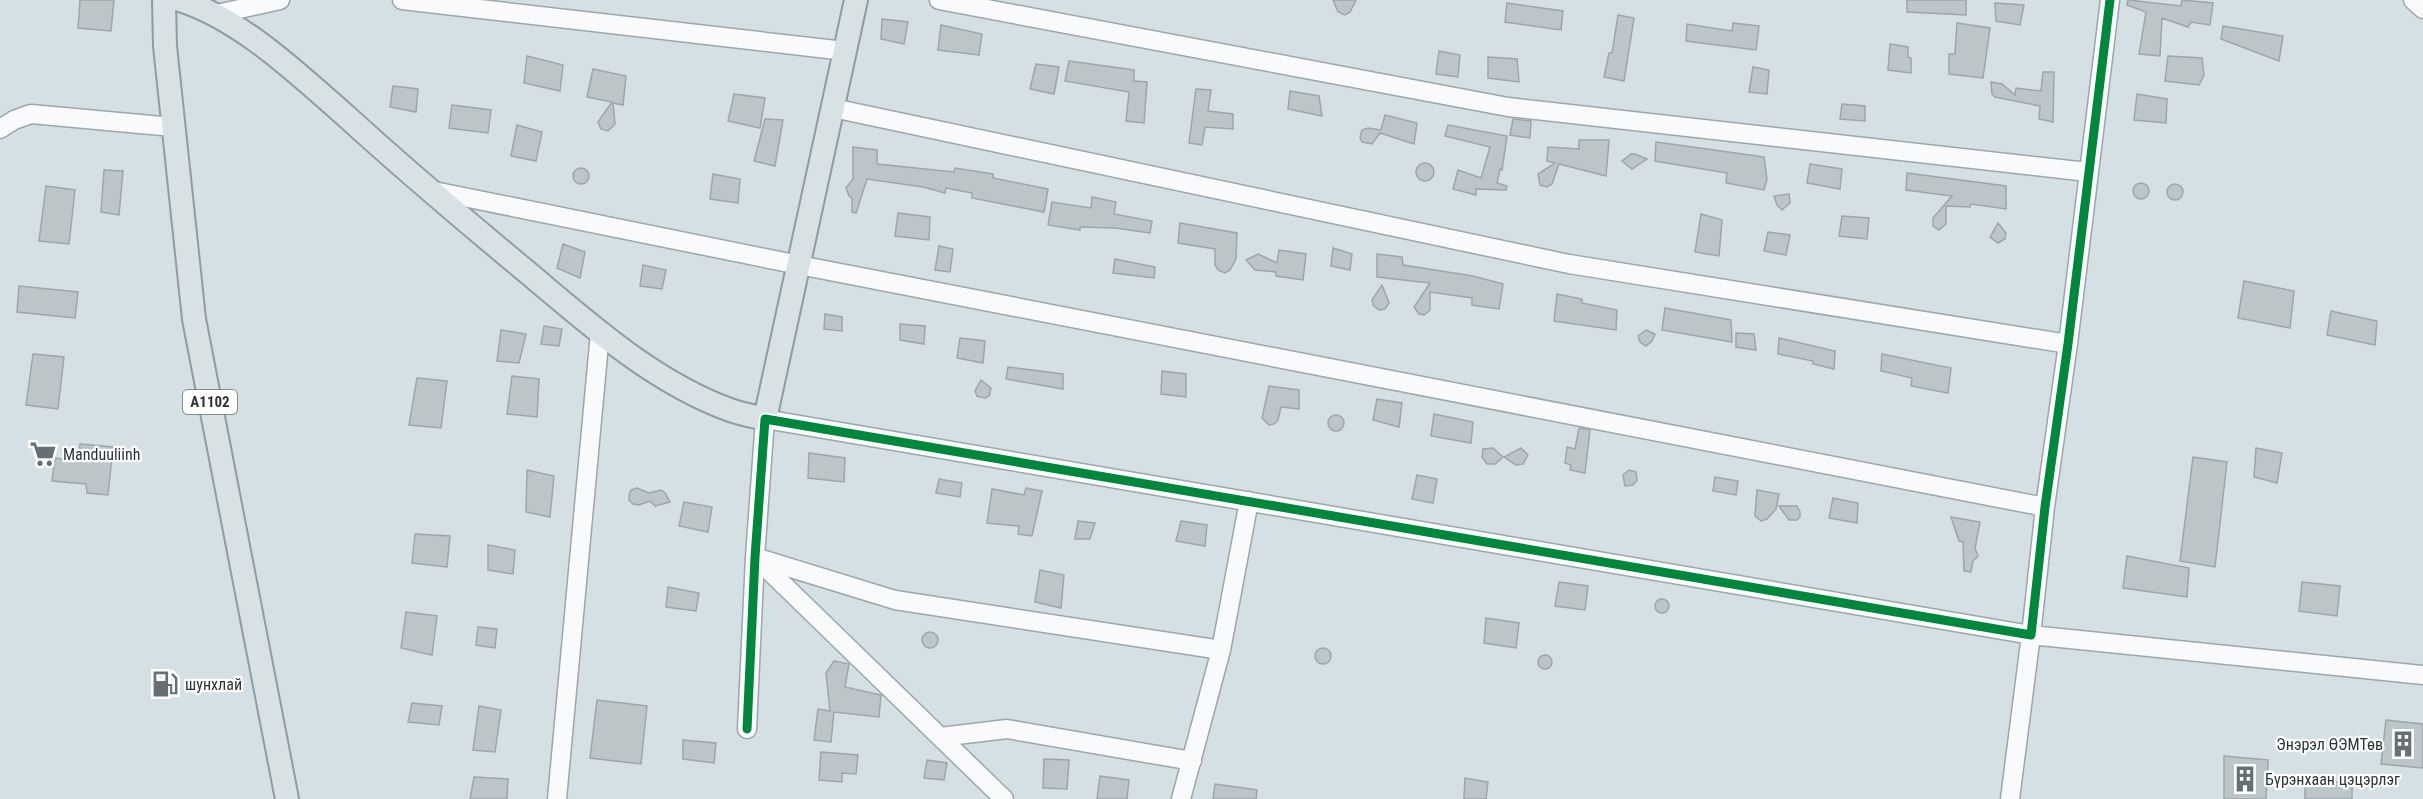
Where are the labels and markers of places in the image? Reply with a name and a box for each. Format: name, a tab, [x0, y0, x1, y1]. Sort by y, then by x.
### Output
supermarket icon: Manduuliinh	[28, 439, 58, 469]
place label: Manduuliinh	[63, 445, 140, 464]
fuel station icon: шунхлай	[150, 669, 180, 699]
place label: шунхлай	[185, 675, 242, 694]
building icon: Энэрэл ӨЭМТөв	[2388, 729, 2418, 759]
place label: Энэрэл ӨЭМТөв	[2276, 735, 2383, 754]
building icon: Бүрэнхаан цэцэрлэг	[2230, 764, 2260, 794]
place label: Бүрэнхаан цэцэрлэг	[2265, 770, 2400, 789]

